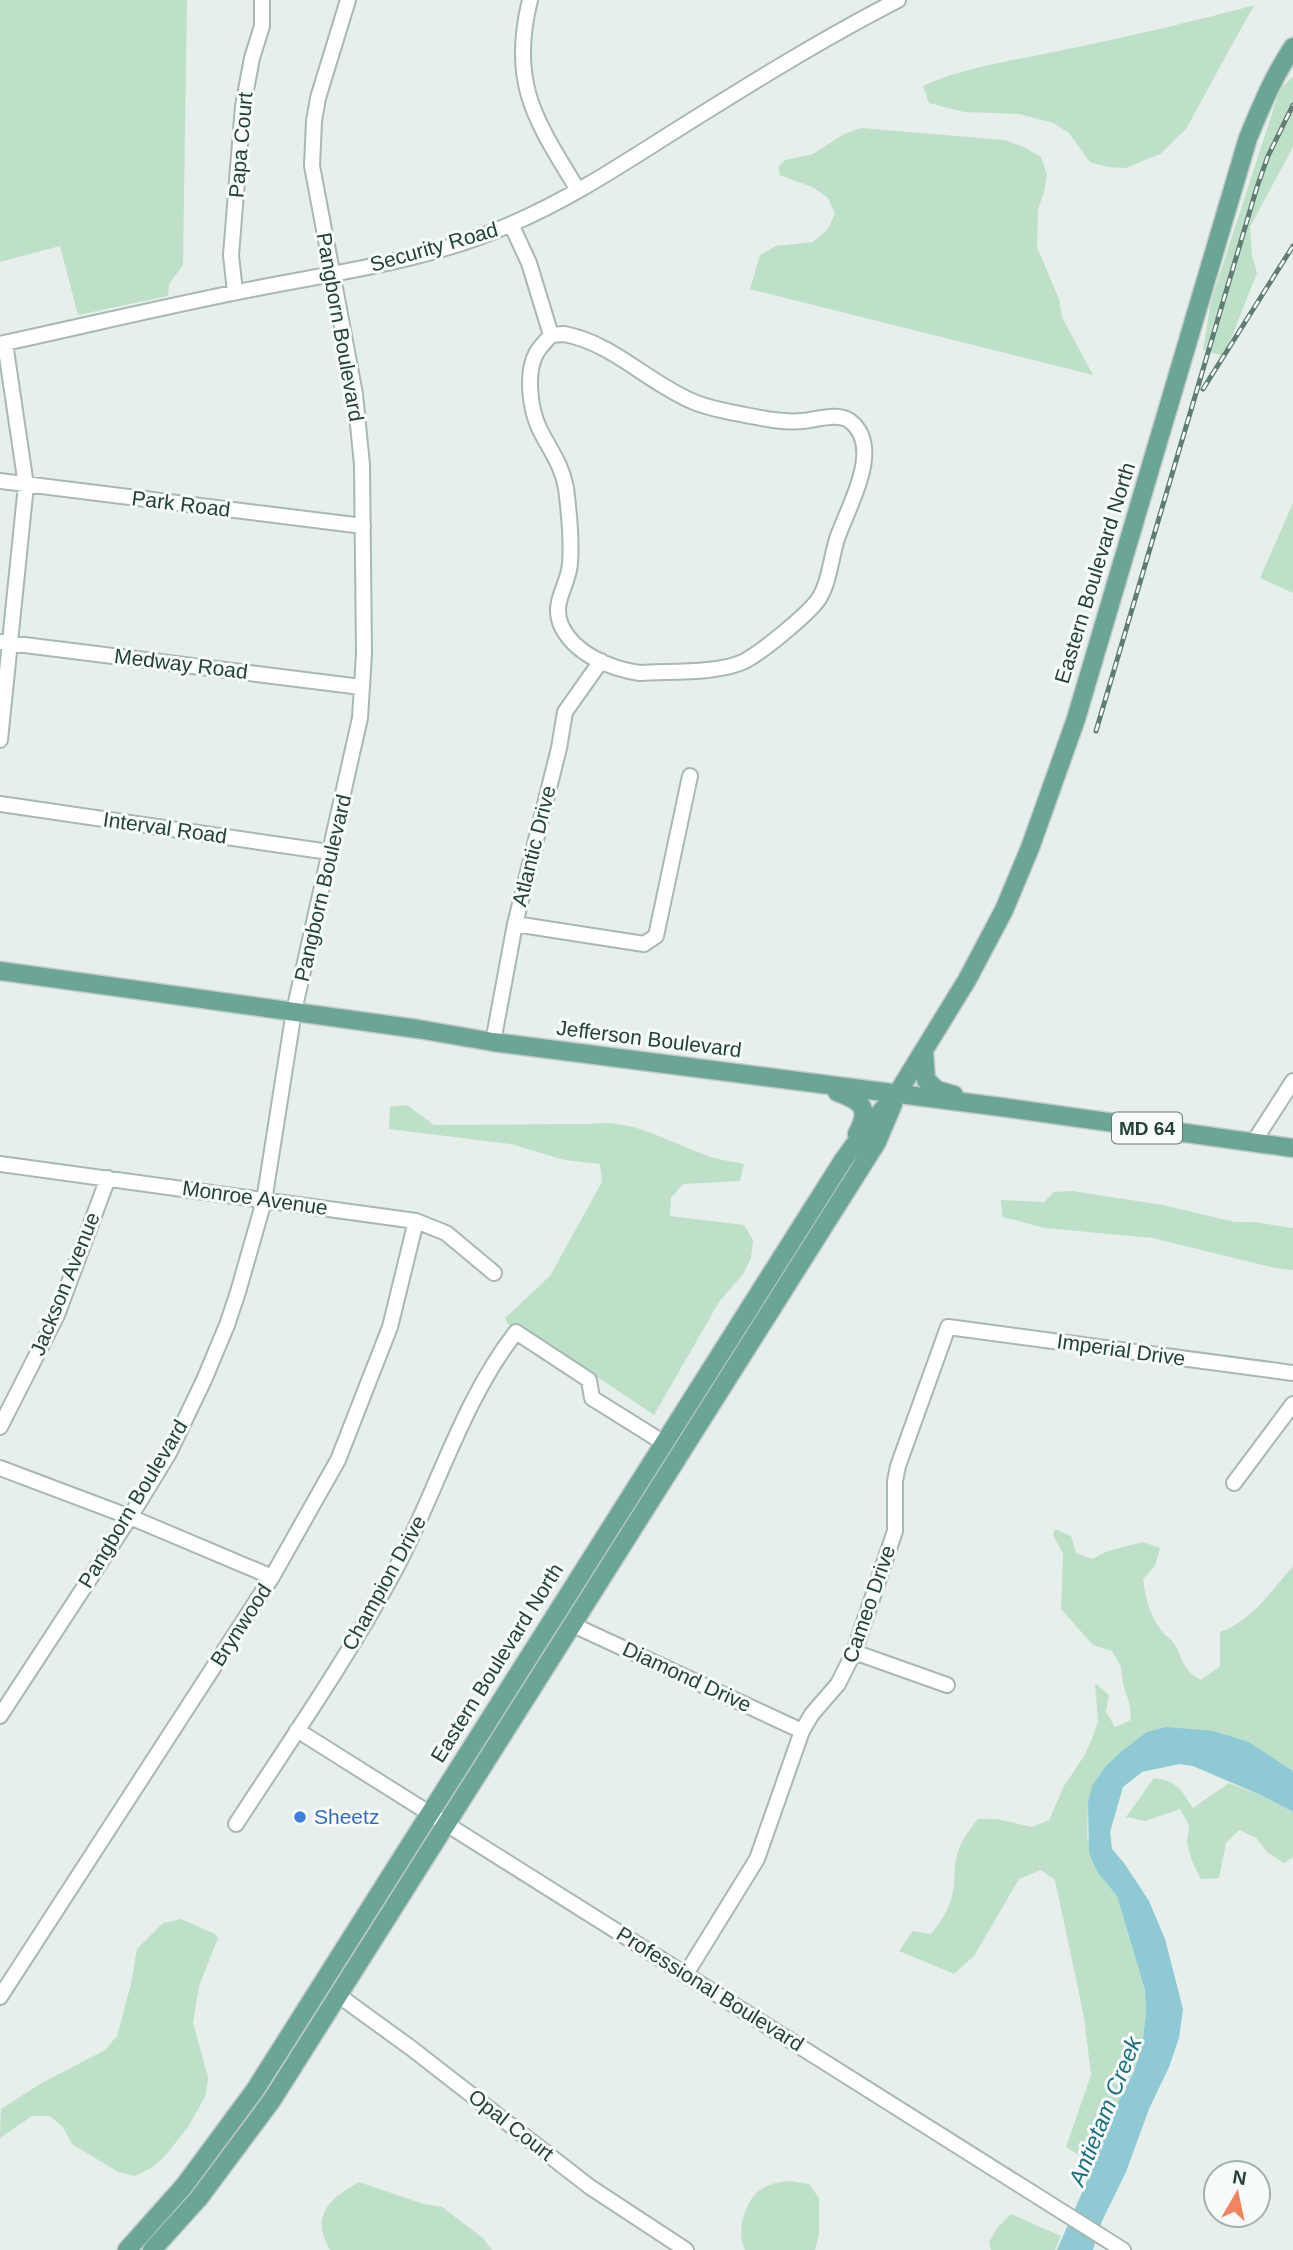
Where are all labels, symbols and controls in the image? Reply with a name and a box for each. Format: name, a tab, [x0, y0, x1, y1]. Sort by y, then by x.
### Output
street label: Papa Court	[224, 91, 257, 199]
street label: Security Road	[367, 217, 500, 276]
street label: Pangborn Boulevard	[313, 231, 368, 423]
street label: Eastern Boulevard North	[1050, 460, 1139, 686]
street label: Park Road	[130, 486, 232, 521]
street label: Medway Road	[113, 644, 249, 683]
street label: Atlantic Drive	[507, 783, 560, 909]
street label: Pangborn Boulevard	[290, 792, 355, 984]
street label: Interval Road	[102, 807, 229, 848]
street label: Jefferson Boulevard	[555, 1016, 743, 1061]
road number: MD 64	[1112, 1112, 1182, 1144]
street label: Monroe Avenue	[181, 1176, 329, 1219]
street label: Jackson Avenue	[25, 1209, 104, 1359]
street label: Imperial Drive	[1055, 1329, 1187, 1370]
street label: Pangborn Boulevard	[73, 1416, 192, 1592]
street label: Champion Drive	[337, 1511, 430, 1654]
street label: Cameo Drive	[838, 1542, 899, 1666]
street label: Eastern Boulevard North	[426, 1559, 567, 1766]
street label: Brynwood	[206, 1579, 276, 1670]
street label: Diamond Drive	[619, 1637, 755, 1716]
place label: Sheetz	[314, 1805, 379, 1828]
marker: Sheetz	[292, 1809, 308, 1825]
street label: Professional Boulevard	[613, 1922, 808, 2056]
water label: Antietam Creek	[1063, 2031, 1147, 2191]
street label: Opal Court	[464, 2084, 559, 2165]
north arrow	[1202, 2159, 1272, 2229]
text: N	[1231, 2166, 1248, 2189]

